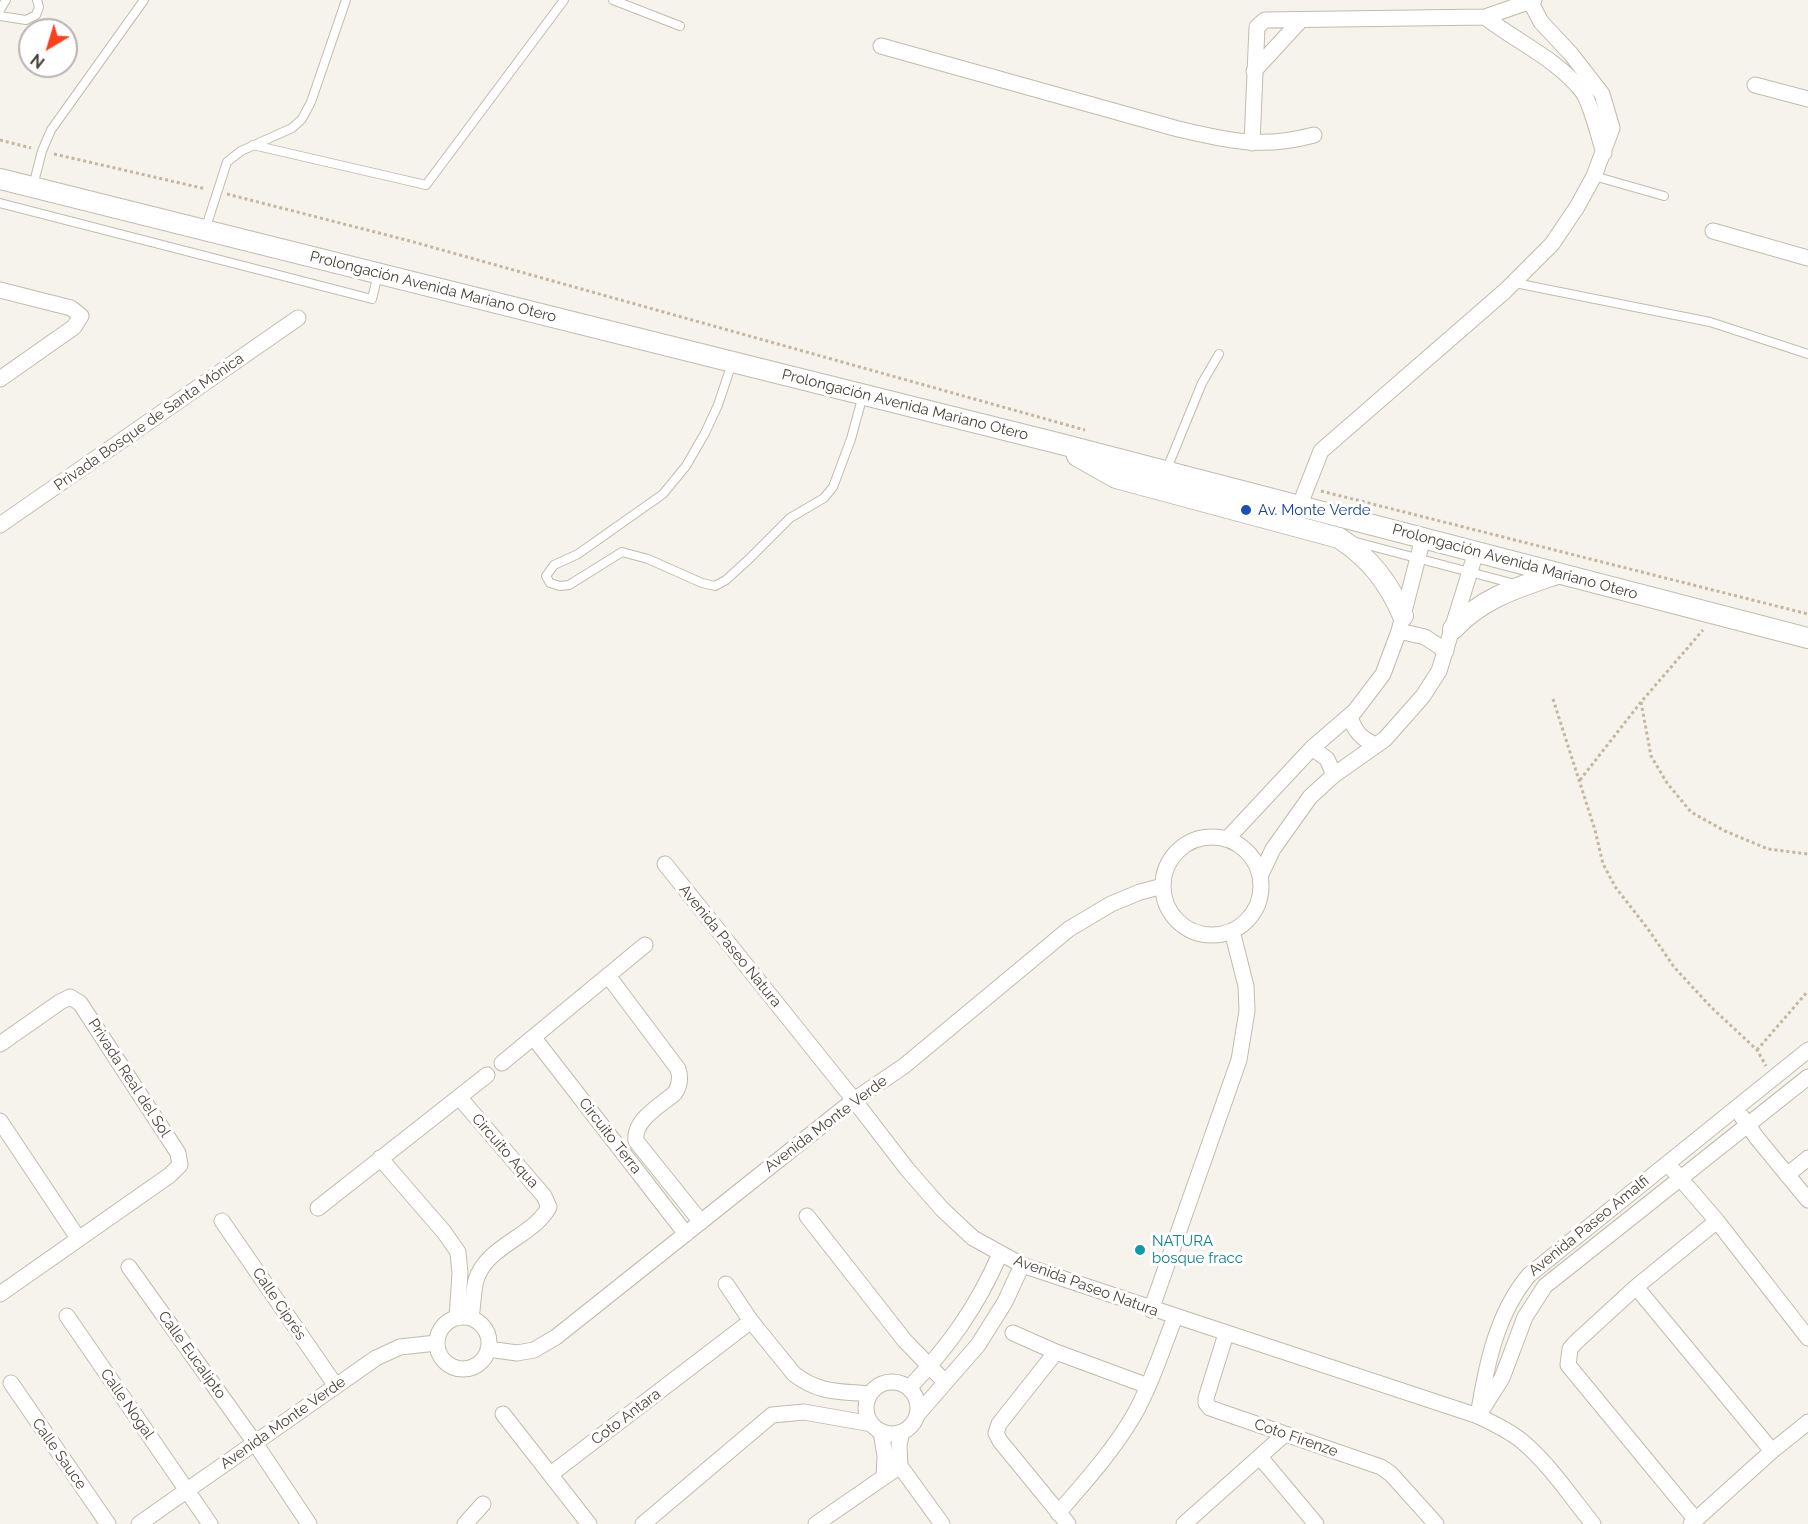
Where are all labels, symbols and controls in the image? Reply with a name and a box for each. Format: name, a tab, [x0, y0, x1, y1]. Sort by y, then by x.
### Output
north arrow	[18, 18, 78, 78]
text: N	[27, 50, 49, 72]
street label: Prolongación Avenida Mariano Otero	[308, 248, 558, 326]
street label: Privada Bosque de Santa Mónica	[51, 349, 247, 495]
street label: Prolongación Avenida Mariano Otero	[780, 366, 1030, 444]
place label: Av. Monte Verde	[1258, 501, 1371, 519]
marker: Av. Monte Verde	[1239, 503, 1253, 517]
street label: Prolongación Avenida Mariano Otero	[1390, 521, 1640, 603]
street label: Avenida Paseo Natura	[675, 881, 785, 1011]
street label: Privada Real del Sol	[84, 1015, 174, 1141]
street label: Avenida Monte Verde	[761, 1072, 891, 1176]
street label: Circuito Terra	[575, 1094, 645, 1178]
street label: Circuito Aqua	[468, 1110, 542, 1192]
street label: Avenida Paseo Amalfi	[1525, 1172, 1653, 1280]
place label: NATURA bosque fracc	[1152, 1232, 1243, 1267]
marker: NATURA bosque fracc	[1133, 1243, 1147, 1257]
street label: Avenida Paseo Natura	[1011, 1251, 1161, 1321]
street label: Calle Ciprés	[248, 1265, 310, 1343]
street label: Calle Eucalipto	[154, 1308, 230, 1402]
street label: Calle Nogal	[96, 1366, 158, 1442]
street label: Avenida Monte Verde	[217, 1373, 349, 1473]
street label: Coto Antara	[588, 1385, 664, 1449]
street label: Calle Sauce	[28, 1415, 90, 1493]
street label: Coto Firenze	[1252, 1415, 1340, 1461]

